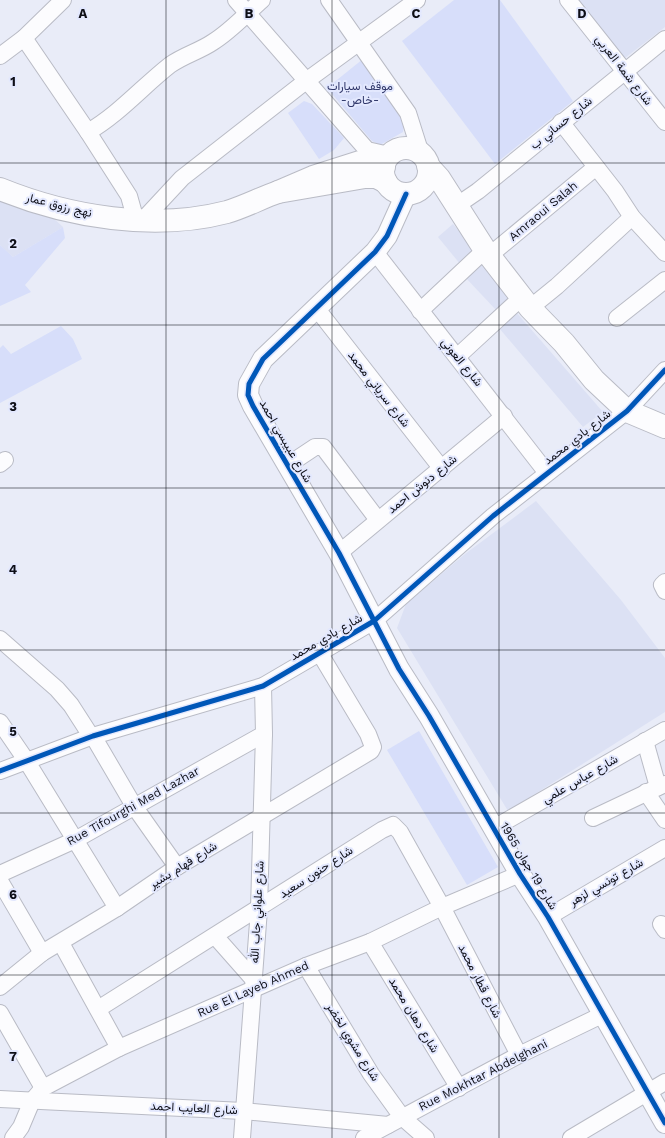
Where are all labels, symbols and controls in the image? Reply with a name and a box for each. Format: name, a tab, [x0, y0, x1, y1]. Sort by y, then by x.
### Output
text: A	[79, 6, 88, 21]
text: B	[245, 6, 254, 21]
text: C	[412, 6, 421, 21]
text: D	[577, 6, 587, 21]
street label: شارع شمة العربي	[590, 32, 656, 110]
text: 1	[10, 74, 16, 89]
park label: موقف سيارات -خاص-	[327, 79, 393, 108]
street label: شارع حساني ب	[527, 94, 597, 154]
street label: Amraoui Salah	[506, 178, 580, 244]
street label: نهج رزوق عمار	[23, 190, 94, 222]
text: 2	[9, 236, 17, 251]
street label: شارع العوني	[436, 335, 486, 391]
street label: شارع سرياني محمد	[343, 348, 413, 432]
street label: شارع عبيبسي احمد	[254, 397, 315, 486]
text: 3	[9, 399, 17, 414]
street label: شارع بادي محمد	[541, 407, 615, 470]
street label: شارع دنوش احمد	[385, 452, 461, 518]
text: 4	[9, 562, 18, 577]
street label: شارع بادي محمد	[287, 611, 366, 666]
text: 5	[9, 724, 17, 739]
street label: شارع عباس علمي	[540, 752, 622, 809]
street label: Rue Tifourghi Med Lazhar	[64, 764, 202, 848]
street label: شارع 19 جوان 1965	[496, 820, 561, 913]
street label: شارع فهام بشير	[146, 839, 220, 894]
street label: شارع حنون سعيد	[277, 843, 357, 903]
street label: شارع تونسي لزهر	[566, 855, 647, 912]
street label: شارع علواني جاب الله	[247, 860, 270, 964]
text: 6	[9, 887, 17, 902]
street label: شارع قطار محمد	[454, 942, 505, 1021]
street label: Rue El Layeb Ahmed	[195, 958, 311, 1020]
street label: شارع دهان محمد	[384, 975, 442, 1056]
street label: شارع مشوي لخضر	[320, 1000, 383, 1085]
street label: Rue Mokhtar Abdelghani	[416, 1036, 550, 1114]
text: 7	[9, 1049, 17, 1064]
street label: شارع العايب احمد	[150, 1099, 238, 1119]

